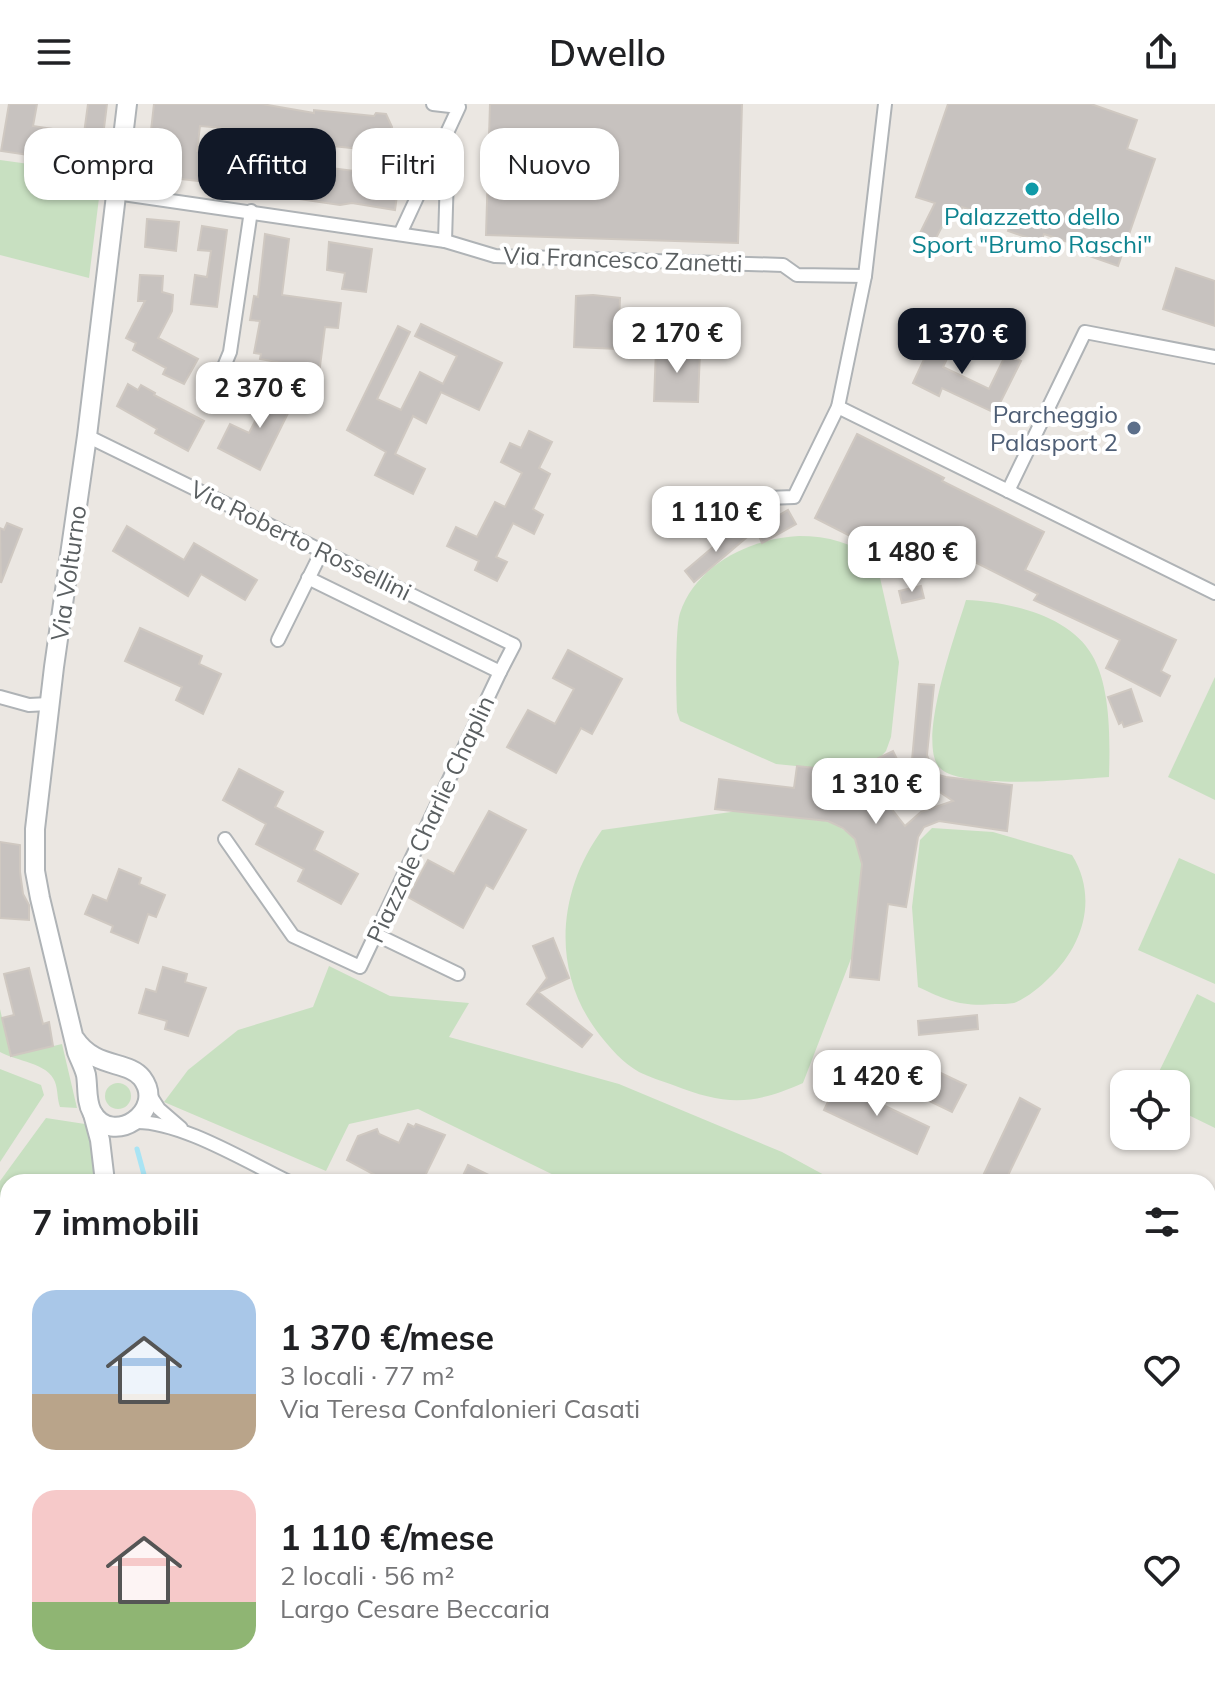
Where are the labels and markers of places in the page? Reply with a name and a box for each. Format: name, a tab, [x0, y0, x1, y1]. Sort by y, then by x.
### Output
marker: Palazzetto dello Sport "Brumo Raschi"	[1023, 180, 1041, 198]
place label: Palazzetto dello Sport "Brumo Raschi"	[912, 201, 1152, 259]
pin: 2 170 €	[603, 307, 751, 375]
pin: 1 370 €	[888, 308, 1036, 376]
pin: 2 370 €	[186, 362, 334, 430]
place label: Parcheggio Palasport 2	[990, 399, 1118, 457]
marker: Parcheggio Palasport 2	[1125, 419, 1143, 437]
pin: 1 110 €	[642, 486, 790, 554]
pin: 1 480 €	[838, 526, 986, 594]
pin: 1 310 €	[802, 758, 950, 826]
pin: 1 420 €	[803, 1050, 951, 1118]

